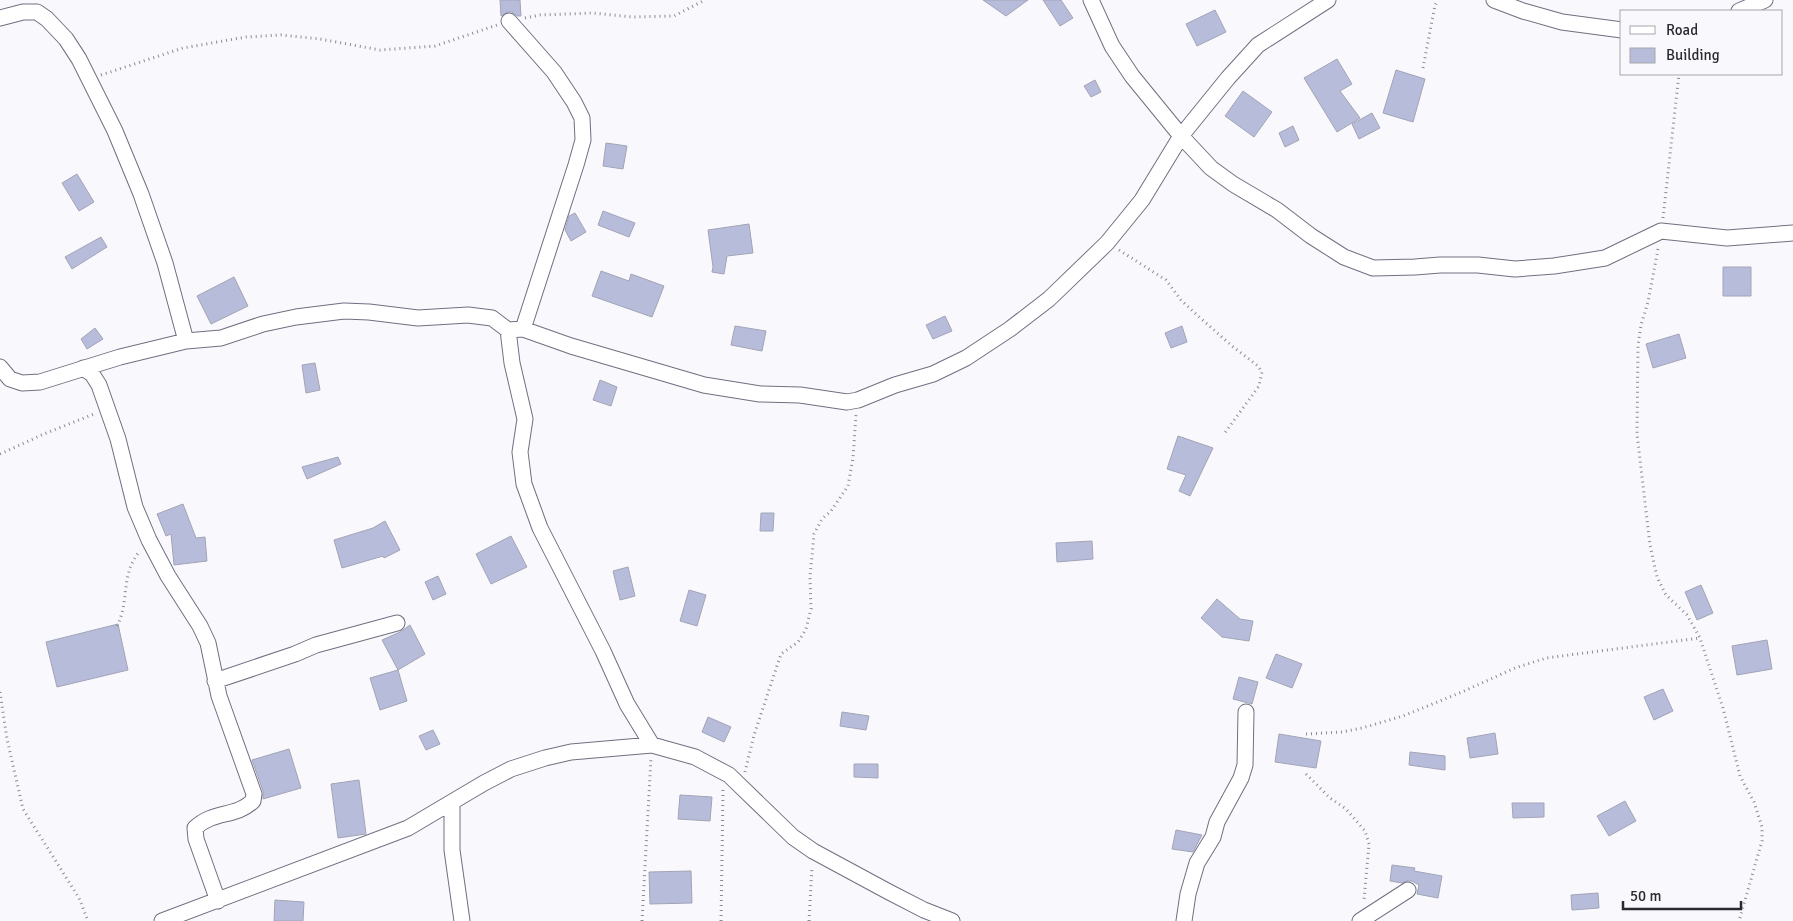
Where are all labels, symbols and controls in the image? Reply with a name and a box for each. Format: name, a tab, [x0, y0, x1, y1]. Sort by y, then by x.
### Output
legend	[1620, 10, 1783, 75]
text: Road	[1666, 21, 1698, 39]
text: Building	[1666, 46, 1720, 64]
scale bar	[1623, 878, 1740, 910]
text: 50 m	[1630, 887, 1661, 905]

